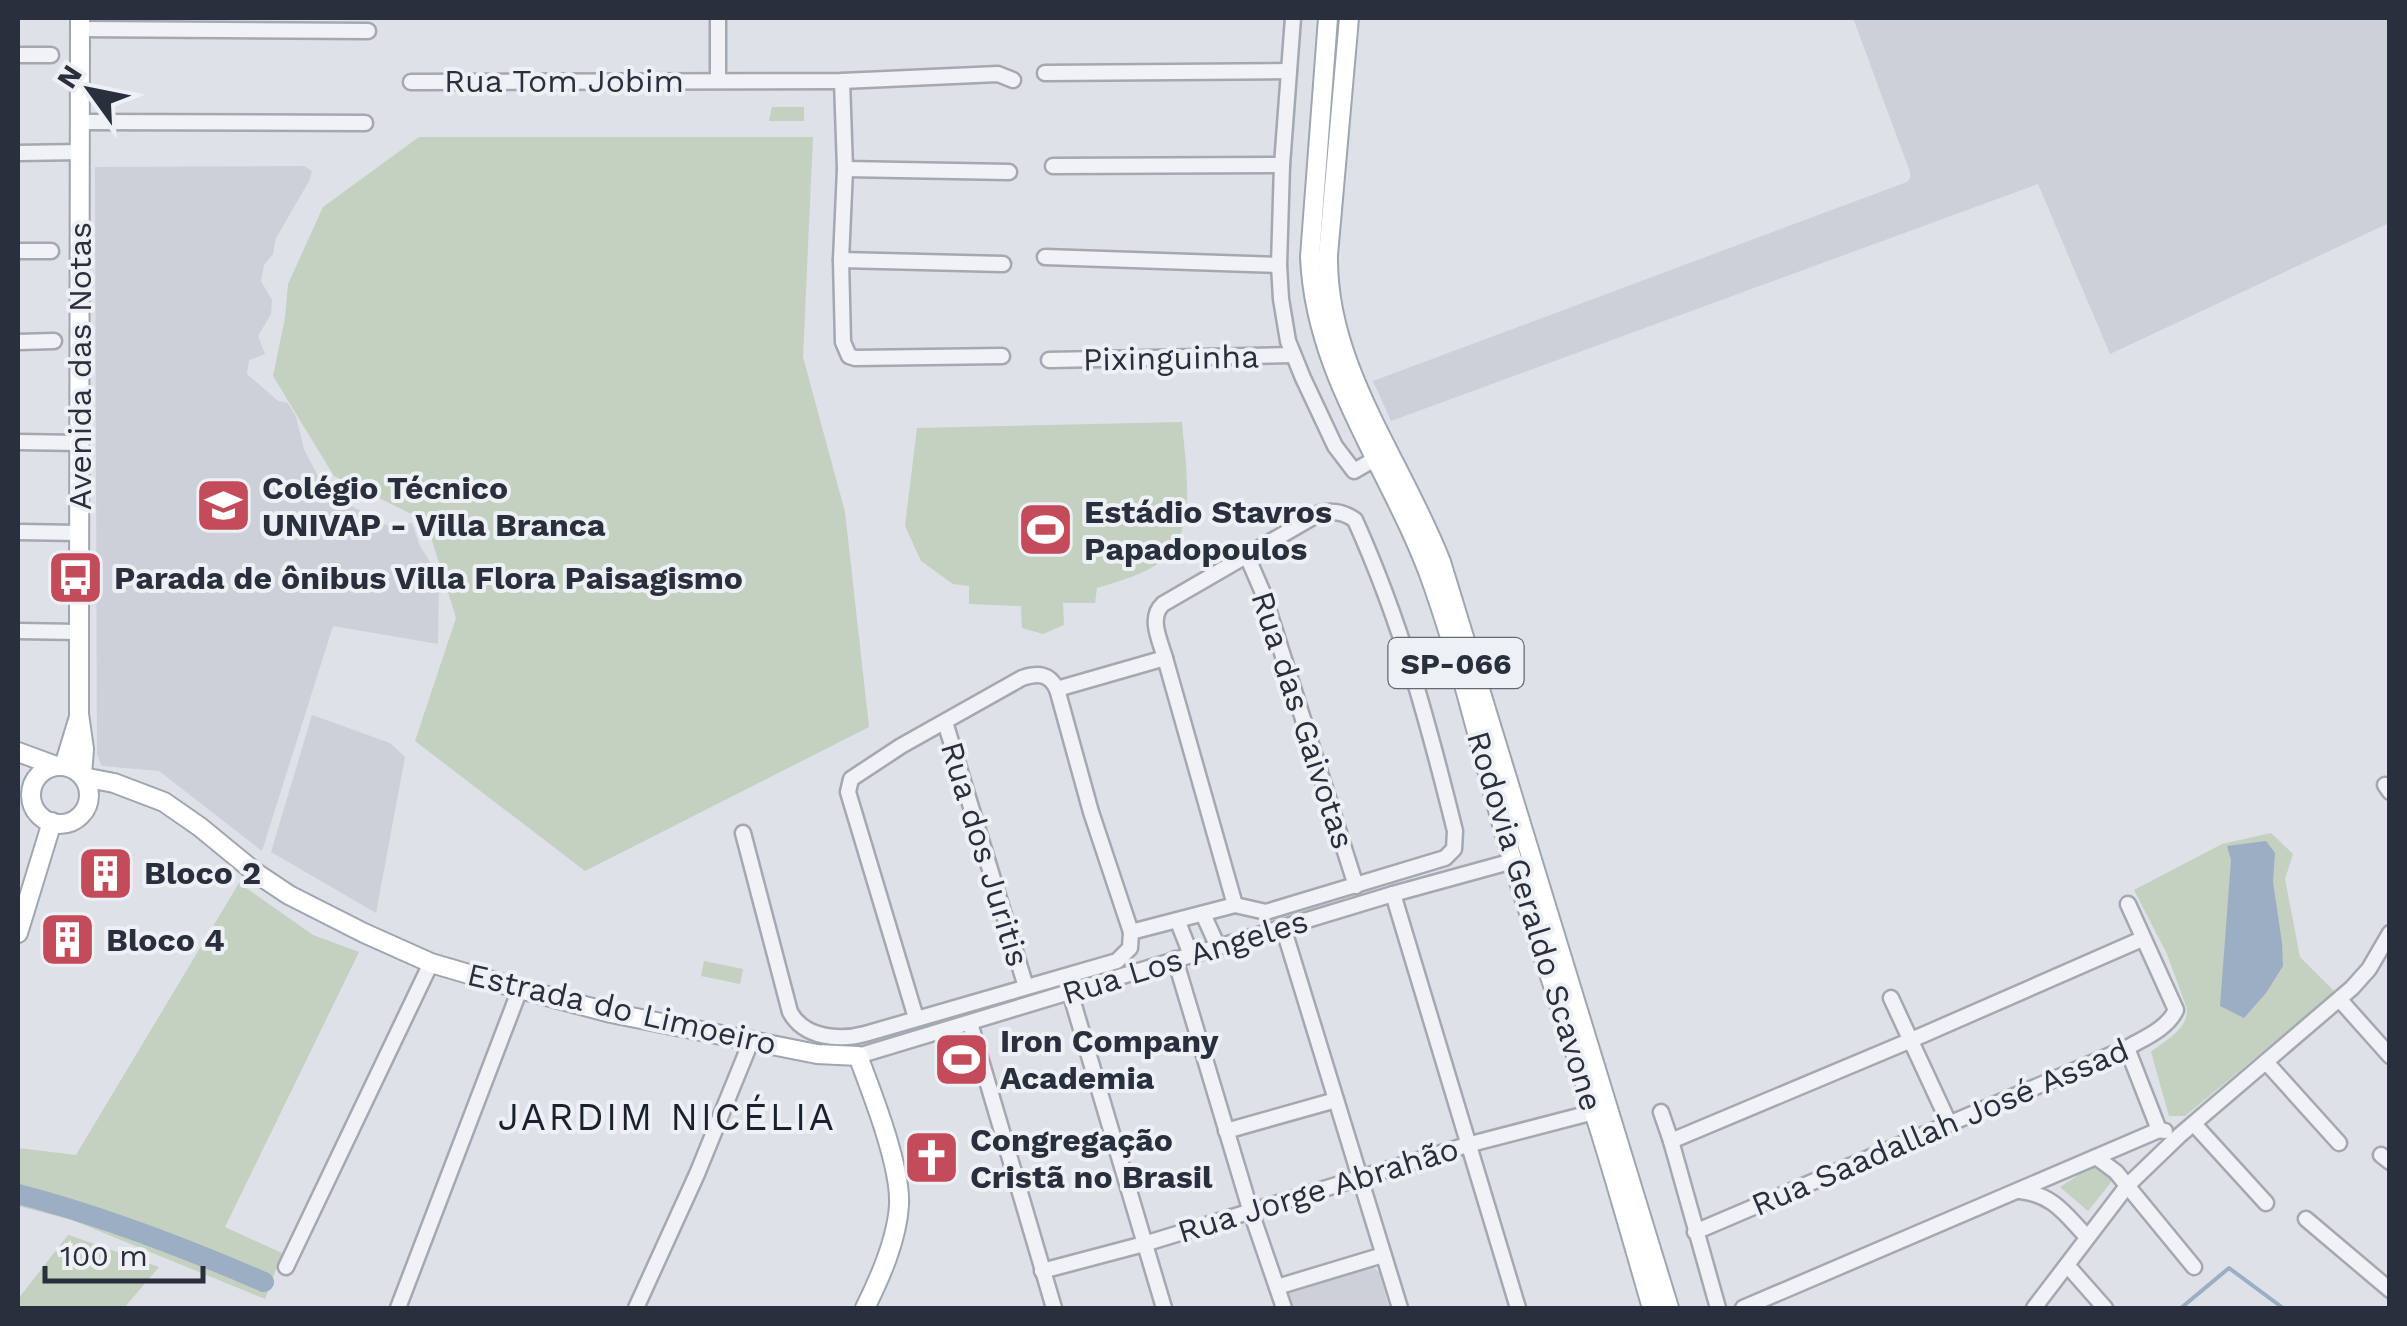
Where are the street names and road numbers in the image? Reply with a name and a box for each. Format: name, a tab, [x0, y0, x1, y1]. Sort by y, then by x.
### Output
street label: Rua Tom Jobim	[444, 62, 684, 100]
street label: Avenida das Notas	[61, 222, 99, 510]
street label: Pixinguinha	[1082, 337, 1260, 379]
street label: Rua das Gaivotas	[1243, 586, 1363, 854]
road number: SP-066	[1388, 638, 1524, 688]
street label: Rodovia Geraldo Scavone	[1459, 727, 1611, 1115]
street label: Rua dos Juritis	[933, 737, 1037, 971]
street label: Rua Los Angeles	[1058, 902, 1312, 1012]
street label: Estrada do Limoeiro	[464, 955, 780, 1063]
street label: Rua Saadallah José Assad	[1746, 1030, 2134, 1224]
street label: Rua Jorge Abrahão	[1173, 1129, 1463, 1251]

